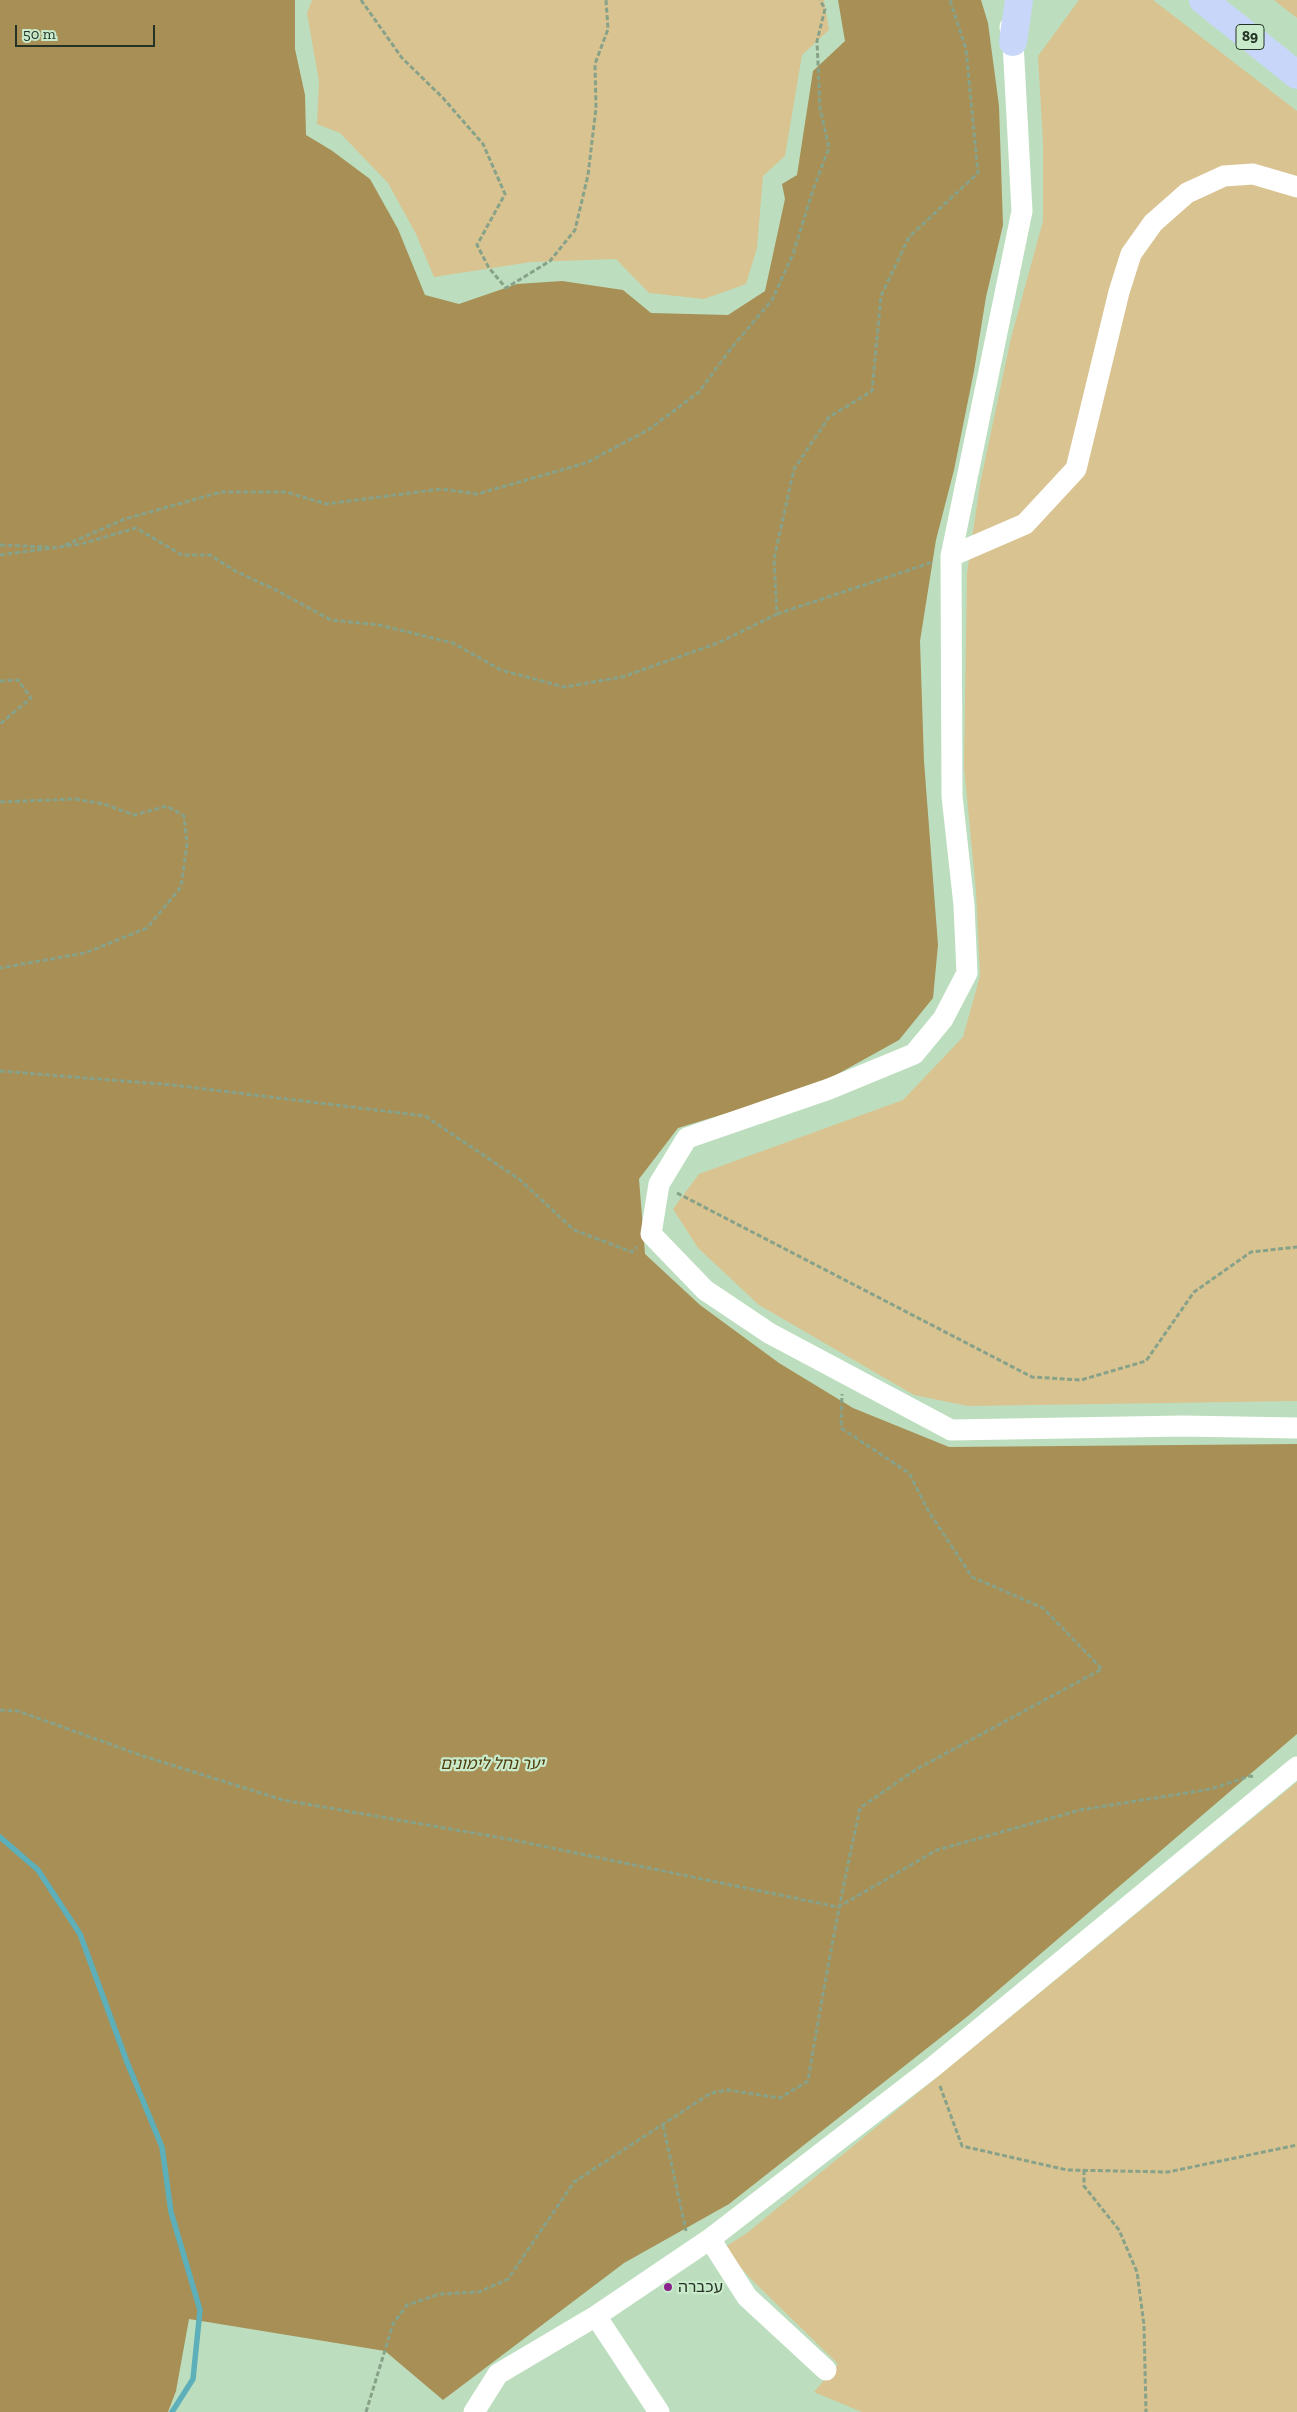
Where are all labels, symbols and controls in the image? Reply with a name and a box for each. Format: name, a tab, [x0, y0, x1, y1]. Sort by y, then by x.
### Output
scale bar	[18, 15, 158, 47]
road number: 89	[1236, 24, 1264, 50]
text: 50 m	[23, 25, 56, 43]
park label: יער נחל לימונים	[440, 1754, 544, 1774]
place label: עכברה	[678, 2277, 723, 2297]
marker: עכברה	[662, 2281, 674, 2293]

